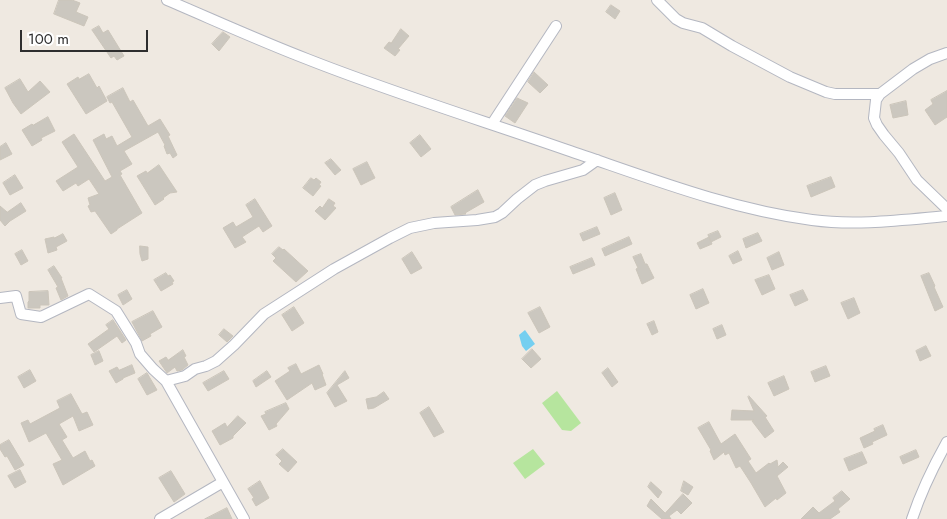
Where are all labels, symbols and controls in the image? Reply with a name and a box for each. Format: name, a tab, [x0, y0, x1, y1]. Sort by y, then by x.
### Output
scale bar	[22, 20, 150, 52]
text: 100 m	[28, 28, 69, 50]

